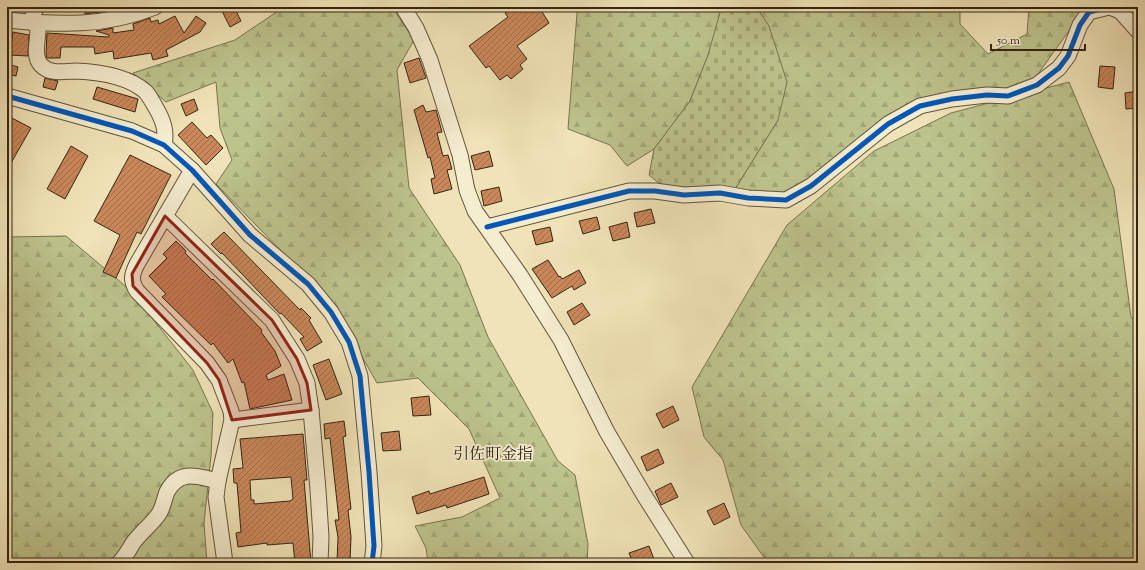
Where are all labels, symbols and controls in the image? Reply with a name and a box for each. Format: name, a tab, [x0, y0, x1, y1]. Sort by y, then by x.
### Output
scale bar	[991, 26, 1085, 52]
text: 50 m	[996, 32, 1020, 50]
district label: 引佐町金指	[453, 444, 533, 467]

